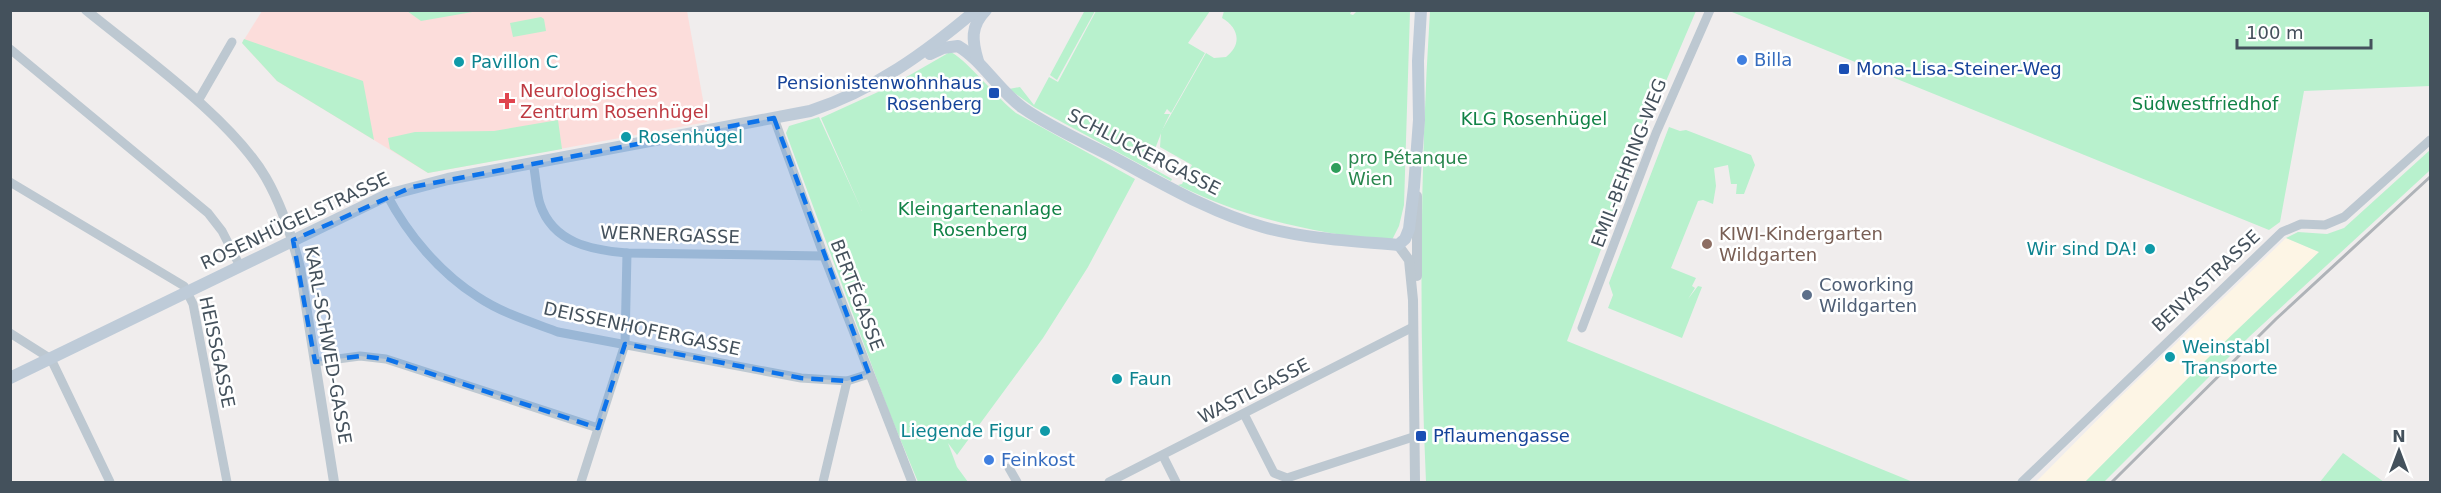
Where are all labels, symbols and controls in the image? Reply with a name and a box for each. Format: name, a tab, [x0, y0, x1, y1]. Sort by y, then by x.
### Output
scale bar	[2237, 12, 2370, 50]
text: 100 m	[2246, 22, 2304, 43]
place label: Billa	[1754, 49, 1792, 70]
place label: Pavillon C	[471, 51, 558, 72]
marker: Billa	[1735, 53, 1749, 67]
marker: Pavillon C	[452, 55, 466, 69]
place label: Mona-Lisa-Steiner-Weg	[1856, 58, 2062, 79]
marker: Mona-Lisa-Steiner-Weg	[1837, 62, 1851, 76]
place label: Pensionistenwohnhaus Rosenberg	[777, 72, 982, 114]
street label: EMIL-BEHRING-WEG	[1587, 75, 1670, 250]
place label: Neurologisches Zentrum Rosenhügel	[520, 80, 709, 122]
marker: Pensionistenwohnhaus Rosenberg	[987, 86, 1001, 100]
marker: Neurologisches Zentrum Rosenhügel	[498, 92, 516, 110]
park label: Südwestfriedhof	[2132, 93, 2279, 114]
street label: SCHLUCKERGASSE	[1064, 104, 1224, 199]
park label: KLG Rosenhügel	[1461, 108, 1607, 129]
place label: Rosenhügel	[638, 126, 743, 147]
marker: Rosenhügel	[619, 130, 633, 144]
place label: pro Pétanque Wien	[1348, 147, 1468, 189]
marker: pro Pétanque Wien	[1329, 161, 1343, 175]
street label: ROSENHÜGELSTRASSE	[197, 168, 392, 274]
park label: Kleingartenanlage Rosenberg	[898, 198, 1062, 240]
street label: WERNERGASSE	[600, 222, 740, 247]
place label: KIWI-Kindergarten Wildgarten	[1719, 223, 1883, 265]
street label: BENYASTRASSE	[2147, 225, 2264, 336]
street label: BERTÉGASSE	[827, 236, 888, 354]
marker: KIWI-Kindergarten Wildgarten	[1700, 237, 1714, 251]
place label: Wir sind DA!	[2026, 238, 2138, 259]
marker: Wir sind DA!	[2143, 242, 2157, 256]
street label: KARL-SCHWED-GASSE	[301, 244, 356, 446]
place label: Coworking Wildgarten	[1819, 274, 1917, 316]
marker: Coworking Wildgarten	[1800, 288, 1814, 302]
street label: HEISSGASSE	[195, 294, 240, 410]
street label: DEISSENHOFERGASSE	[542, 297, 742, 360]
place label: Weinstabl Transporte	[2181, 336, 2278, 378]
marker: Weinstabl Transporte	[2163, 350, 2177, 364]
street label: WASTLGASSE	[1195, 353, 1313, 428]
place label: Faun	[1129, 368, 1172, 389]
marker: Faun	[1110, 372, 1124, 386]
place label: Liegende Figur	[900, 420, 1034, 441]
north arrow	[2369, 421, 2429, 481]
marker: Liegende Figur	[1038, 424, 1052, 438]
place label: Pflaumengasse	[1433, 425, 1570, 446]
text: N	[2392, 427, 2406, 446]
marker: Pflaumengasse	[1414, 429, 1428, 443]
place label: Feinkost	[1001, 449, 1075, 470]
marker: Feinkost	[982, 453, 996, 467]

